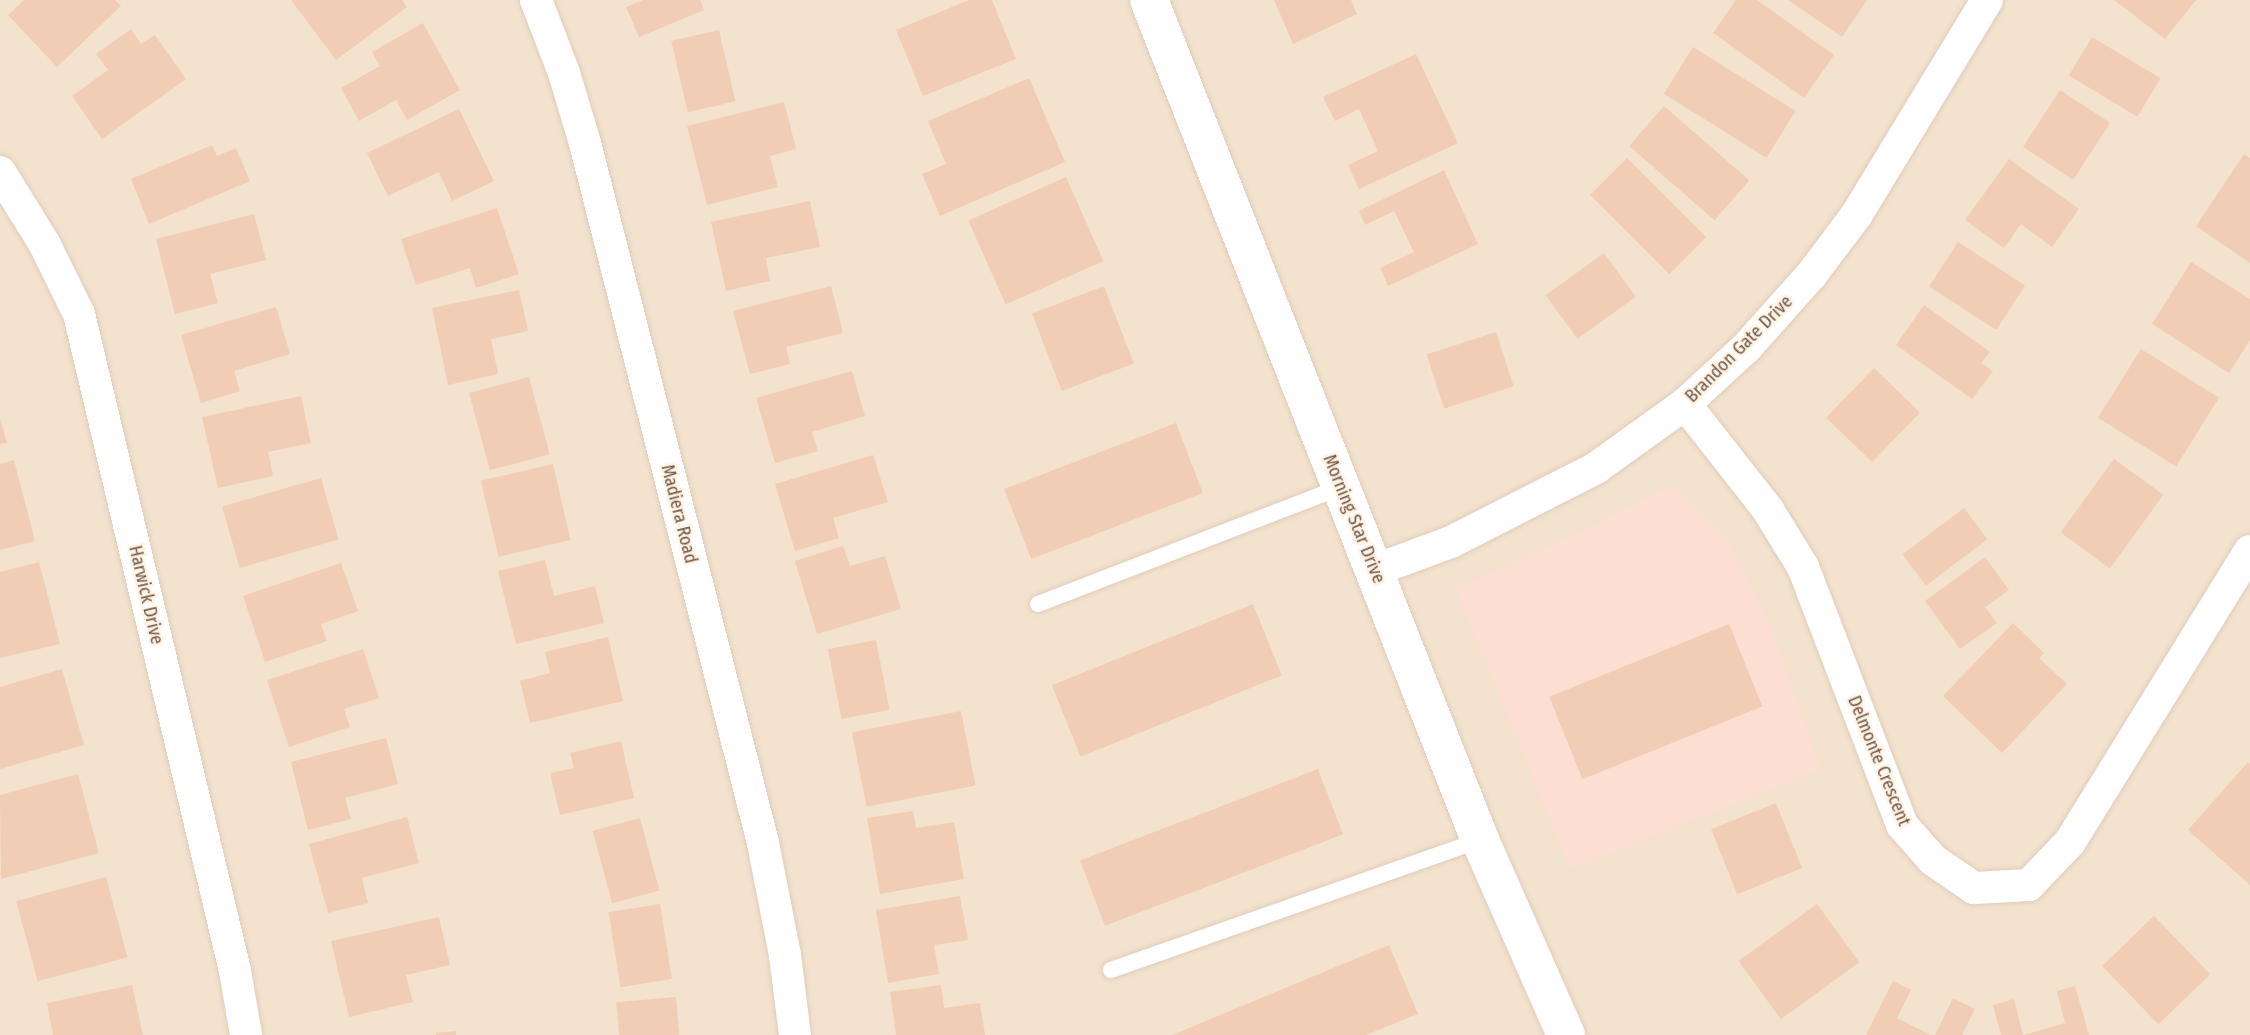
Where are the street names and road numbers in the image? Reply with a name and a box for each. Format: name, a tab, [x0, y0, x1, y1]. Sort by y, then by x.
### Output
street label: Brandon Gate Drive	[1681, 291, 1797, 407]
street label: Morning Star Drive	[1318, 452, 1390, 586]
street label: Madiera Road	[656, 462, 702, 566]
street label: Harwick Drive	[124, 543, 168, 647]
street label: Delmonte Crescent	[1843, 693, 1915, 829]

